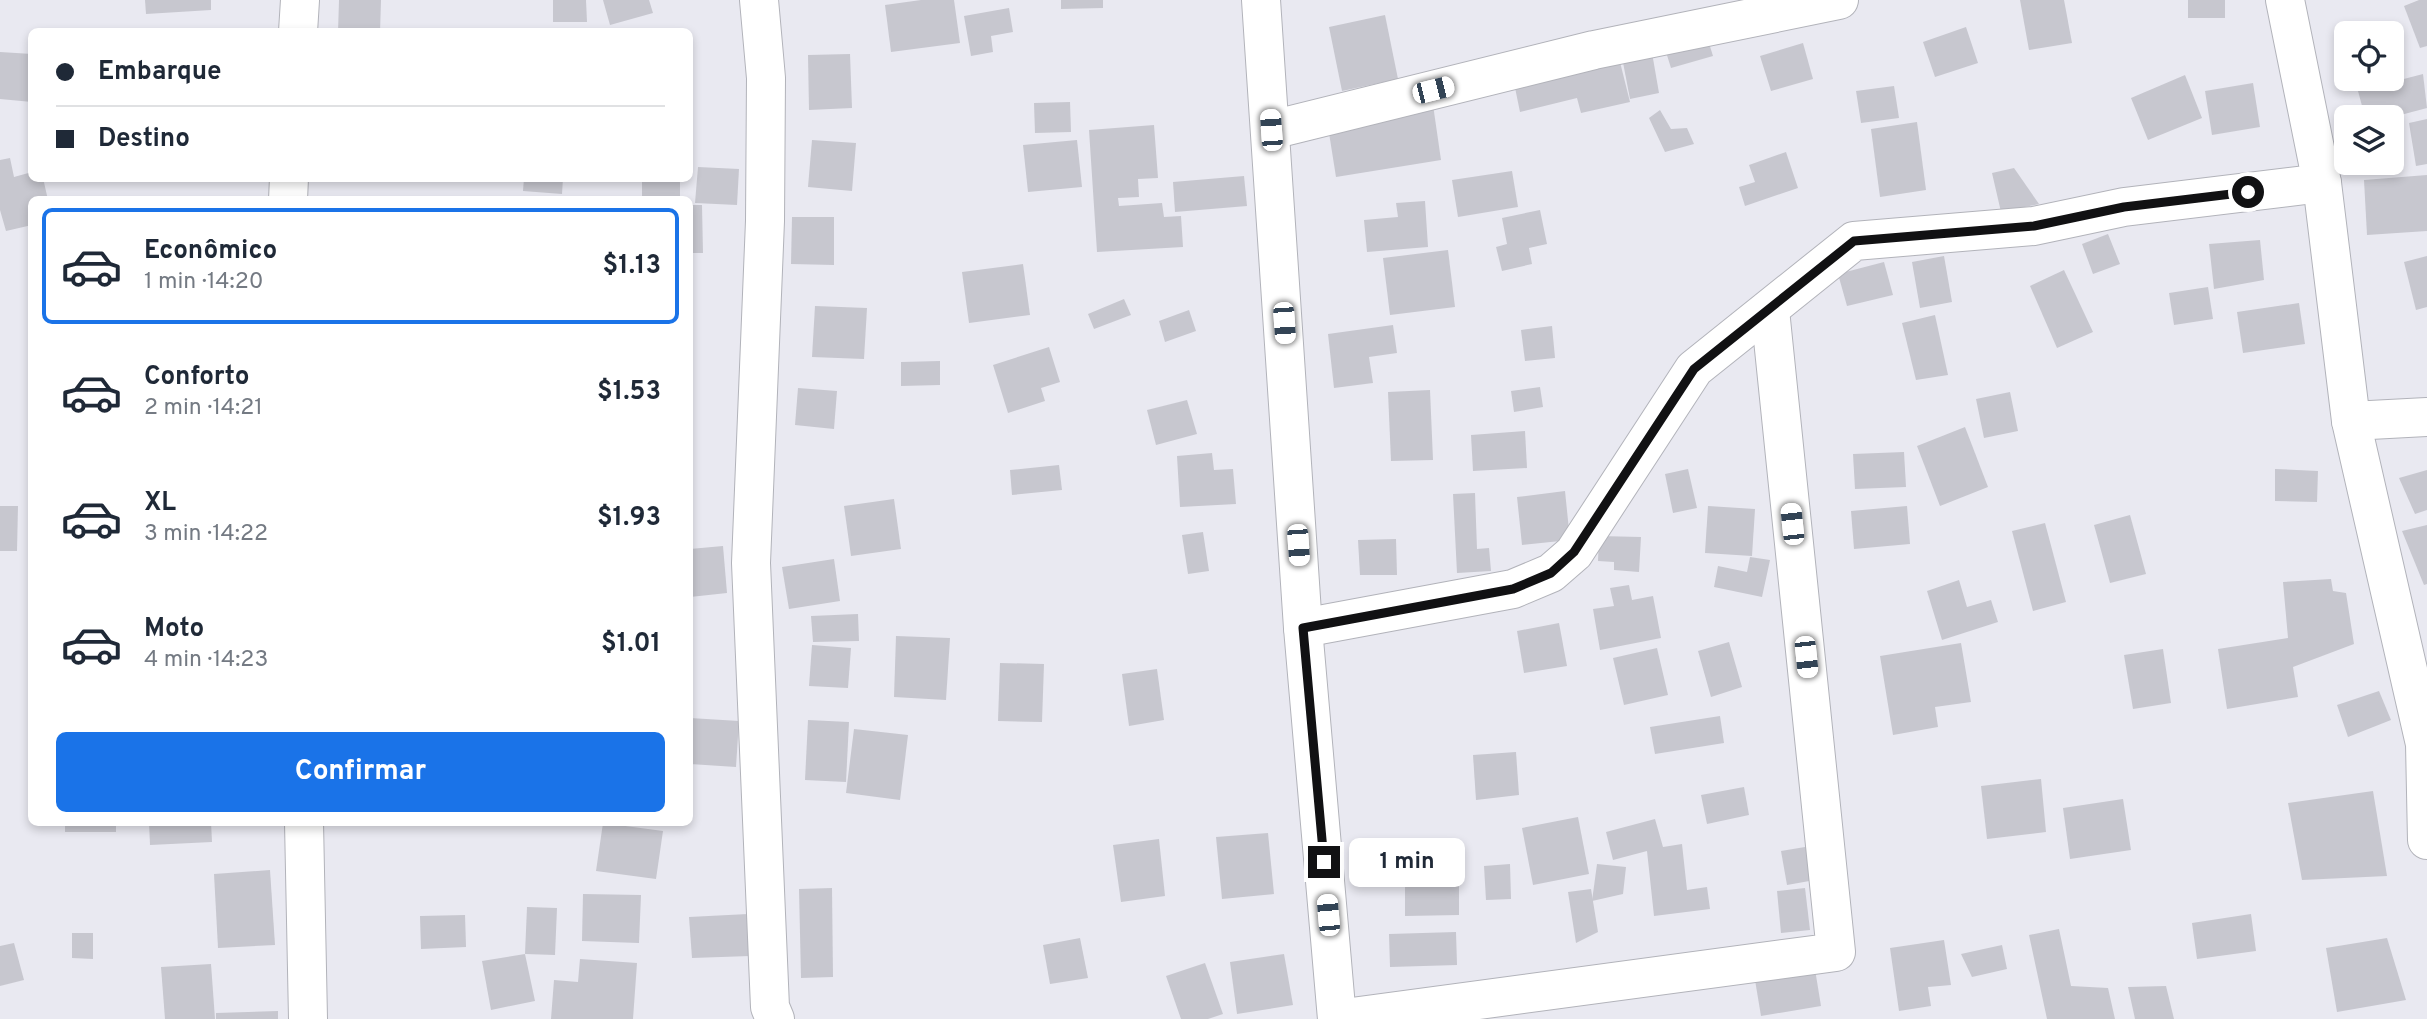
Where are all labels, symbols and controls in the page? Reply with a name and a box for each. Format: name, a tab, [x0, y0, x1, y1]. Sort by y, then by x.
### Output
map controls	[2334, 21, 2404, 175]
button: locate	[2334, 21, 2404, 91]
text: Embarque	[98, 56, 221, 89]
car	[1411, 75, 1456, 105]
button: layers	[2334, 105, 2404, 175]
car	[1260, 108, 1283, 152]
text: Destino	[98, 123, 190, 156]
route start	[2232, 176, 2264, 208]
icon: car	[60, 235, 123, 298]
text: Econômico	[144, 235, 277, 268]
text: $1.13	[602, 250, 661, 283]
text: 1 min · 14:20	[144, 268, 263, 297]
car	[1273, 301, 1296, 345]
icon: car	[60, 361, 123, 424]
text: Conforto	[144, 361, 250, 394]
text: $1.53	[597, 376, 661, 409]
text: 2 min · 14:21	[144, 394, 263, 423]
icon: car	[60, 487, 123, 550]
text: XL	[144, 487, 176, 520]
text: $1.93	[597, 502, 661, 535]
car	[1780, 502, 1805, 546]
text: 3 min · 14:22	[144, 520, 268, 549]
car	[1287, 523, 1310, 567]
icon: car	[60, 613, 123, 676]
text: Moto	[144, 613, 204, 646]
text: $1.01	[601, 628, 661, 661]
car	[1794, 635, 1819, 679]
text: 4 min · 14:23	[144, 646, 268, 675]
button: Confirmar	[56, 732, 665, 812]
callout: 1 min	[1348, 838, 1464, 886]
route end	[1308, 846, 1340, 878]
text: 1 min	[1379, 848, 1435, 877]
car	[1316, 893, 1341, 937]

